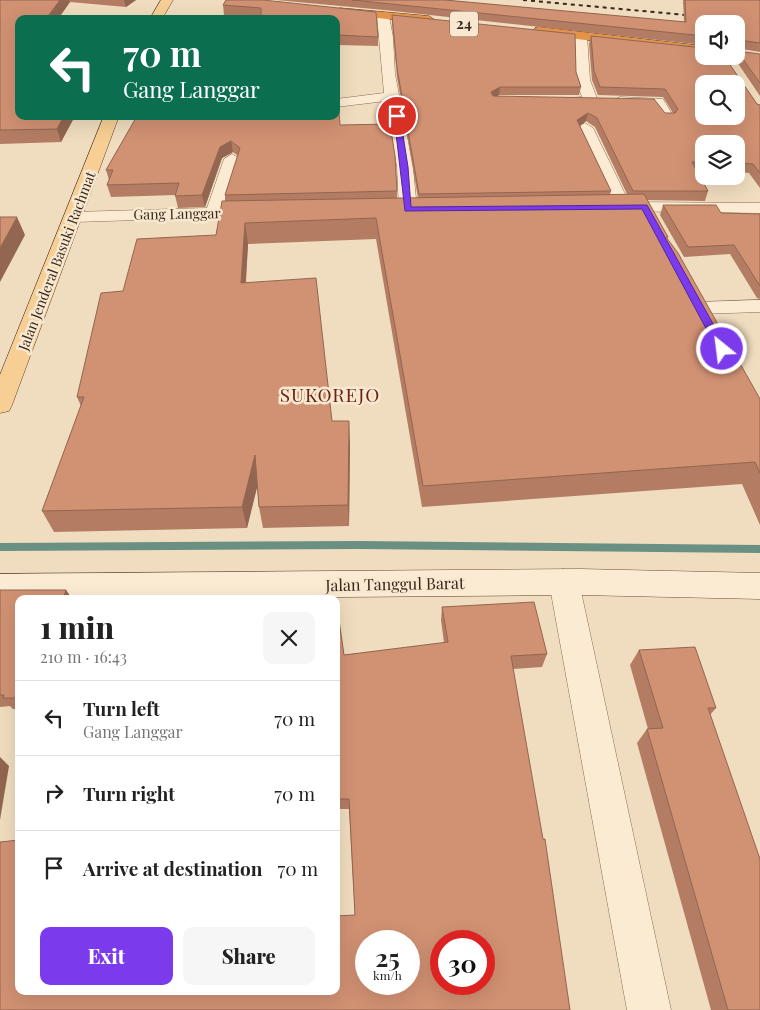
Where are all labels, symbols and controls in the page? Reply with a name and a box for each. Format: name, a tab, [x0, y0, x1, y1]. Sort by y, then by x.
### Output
road number: 24	[450, 12, 478, 36]
map controls	[695, 15, 745, 185]
button: sound	[695, 15, 745, 65]
text: 70 m	[123, 29, 201, 76]
icon: left	[40, 35, 105, 100]
text: Gang Langgar	[123, 74, 260, 104]
button: search	[695, 75, 745, 125]
pin	[376, 95, 418, 137]
icon: arrive	[383, 102, 411, 130]
button: layers	[695, 135, 745, 185]
street label: Jalan Jenderal Basuki Rachmat	[13, 168, 100, 354]
street label: Gang Langgar	[133, 203, 221, 224]
position arrow	[695, 322, 747, 374]
district label: SUKOREJO	[280, 381, 380, 407]
street label: Jalan Tanggul Barat	[324, 572, 465, 595]
text: 1 min	[40, 607, 114, 647]
button: close	[263, 612, 315, 664]
text: 210 m · 16:43	[40, 646, 127, 667]
text: Turn left	[83, 695, 160, 721]
icon: left	[40, 704, 68, 732]
text: 70 m	[274, 705, 315, 731]
text: Gang Langgar	[83, 721, 183, 742]
icon: right	[40, 779, 68, 807]
text: Turn right	[83, 780, 175, 806]
text: 70 m	[274, 780, 315, 806]
icon: arrive	[40, 854, 68, 882]
text: Arrive at destination	[83, 855, 263, 881]
text: 70 m	[278, 855, 318, 881]
button: Exit	[40, 927, 173, 985]
button: Share	[183, 927, 315, 985]
speed limit sign: 30	[430, 930, 495, 995]
text: 25	[375, 940, 400, 973]
text: km/h	[373, 967, 402, 983]

